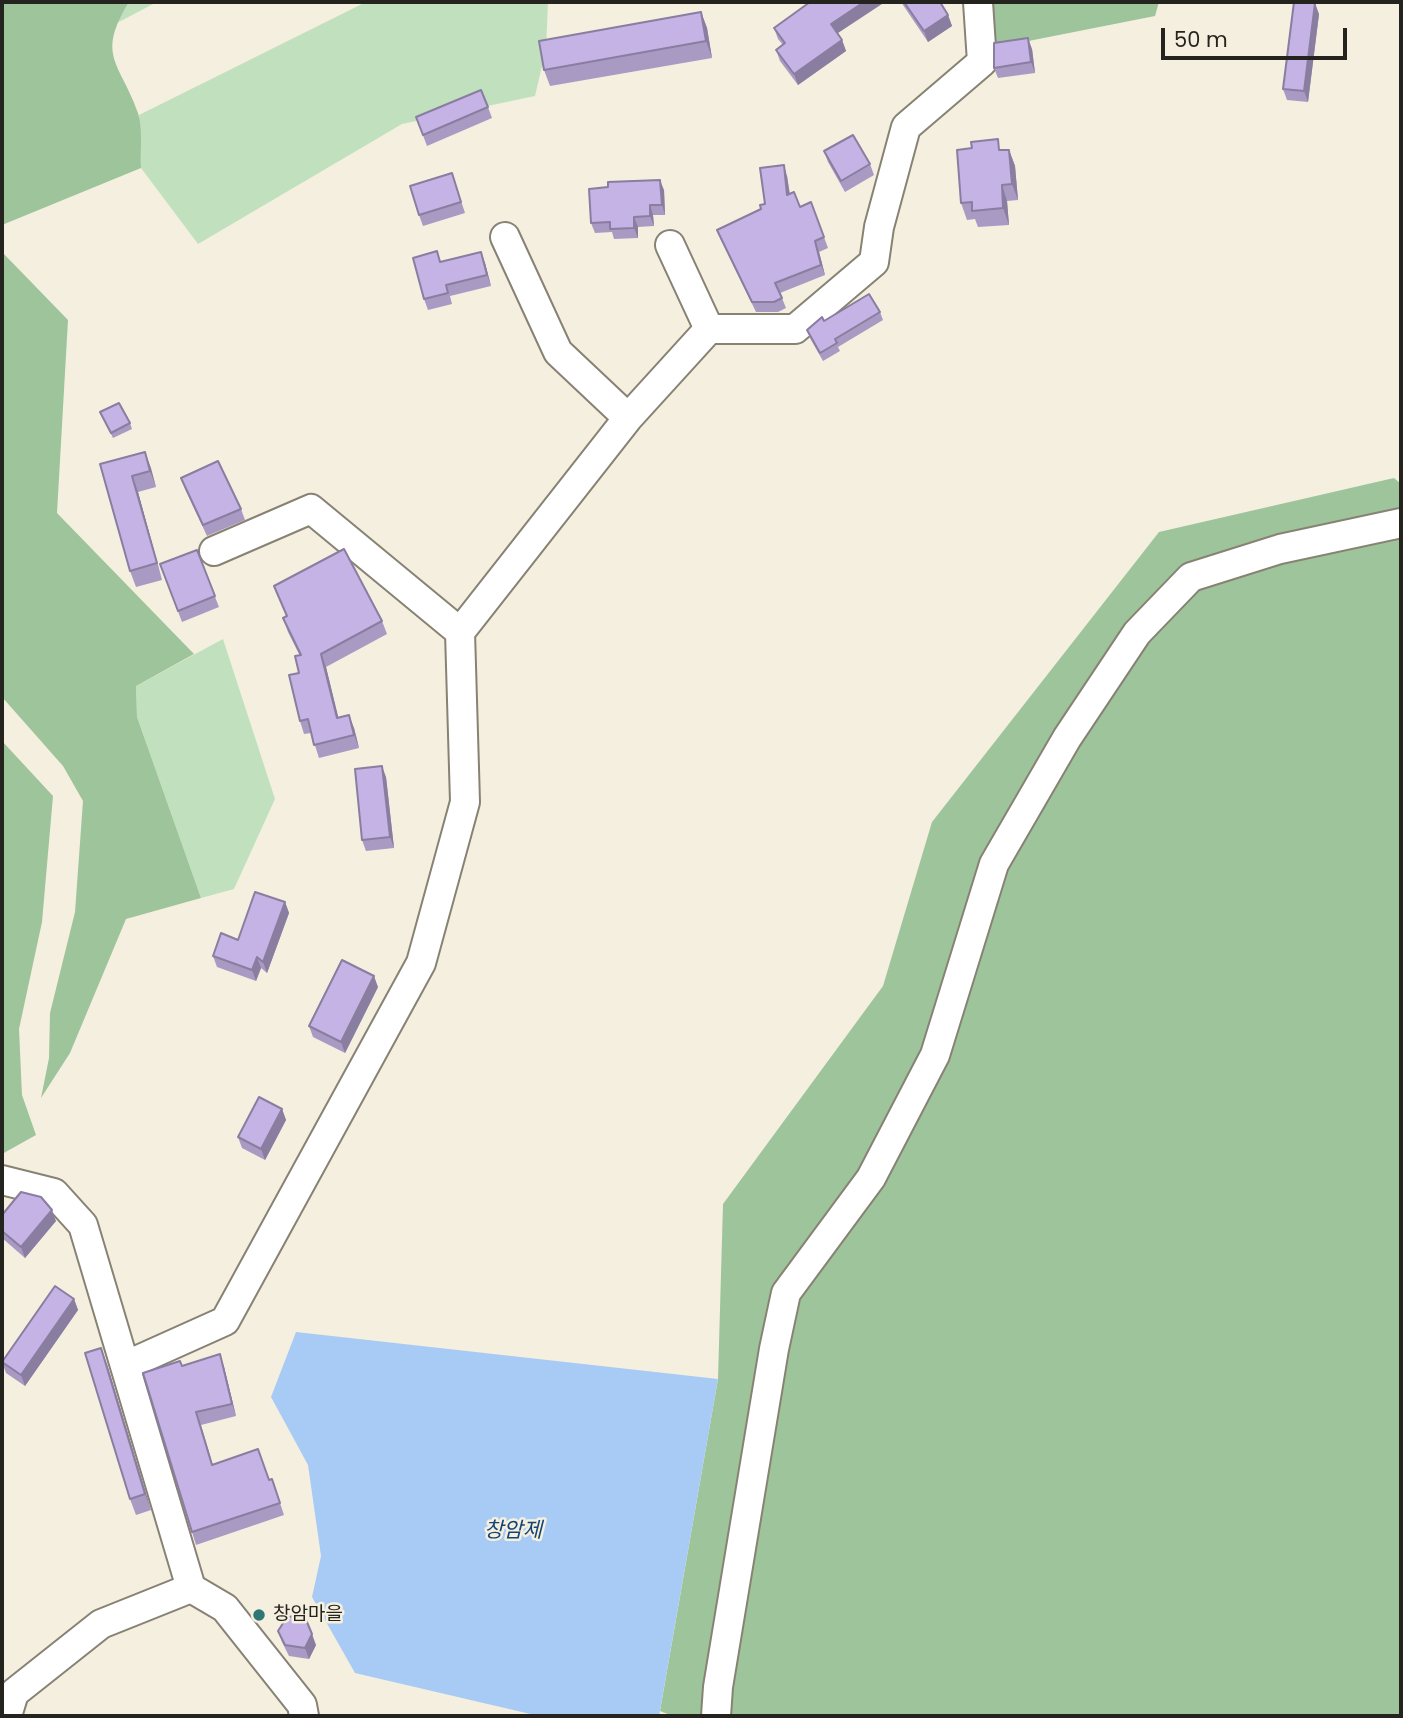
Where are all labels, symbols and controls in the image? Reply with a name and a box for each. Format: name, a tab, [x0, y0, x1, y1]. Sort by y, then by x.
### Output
scale bar	[1165, 14, 1350, 58]
text: 50 m	[1174, 25, 1228, 54]
water label: 창암제	[484, 1519, 542, 1545]
place label: 창암마을	[273, 1604, 343, 1626]
marker: 창암마을	[251, 1607, 267, 1623]

